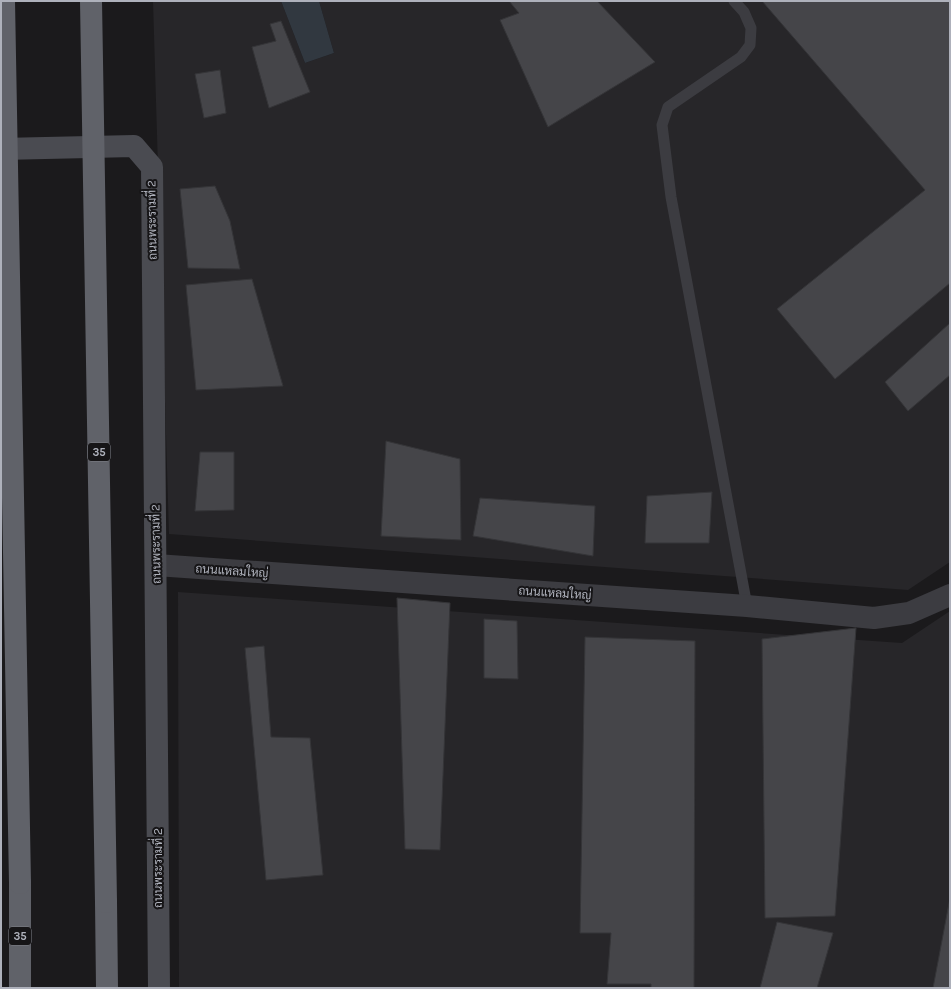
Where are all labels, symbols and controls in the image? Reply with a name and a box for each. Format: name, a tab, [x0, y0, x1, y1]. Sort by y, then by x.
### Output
street label: ถนนพระรามที่ 2	[140, 180, 160, 260]
road number: 35	[88, 443, 110, 461]
street label: ถนนพระรามที่ 2	[144, 504, 164, 584]
street label: ถนนแหลมใหญ่	[195, 560, 269, 581]
street label: ถนนแหลมใหญ่	[518, 582, 592, 603]
street label: ถนนพระรามที่ 2	[147, 828, 165, 908]
road number: 35	[9, 927, 31, 945]

